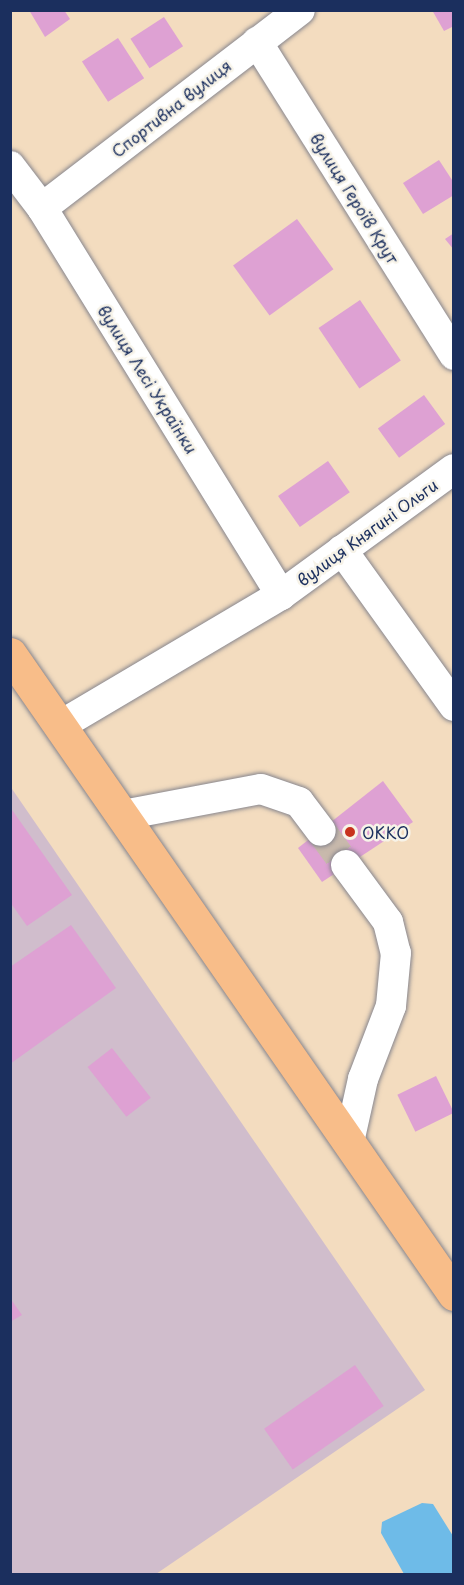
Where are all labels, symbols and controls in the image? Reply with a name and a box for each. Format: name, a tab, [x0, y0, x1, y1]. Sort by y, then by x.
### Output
street label: Спортивна вулиця	[107, 55, 235, 161]
street label: вулиця Героїв Крут	[307, 129, 403, 267]
street label: вулиця Лесі Українки	[94, 301, 202, 457]
street label: вулиця Княгині Ольги	[292, 474, 442, 590]
place label: OKKO	[362, 822, 409, 842]
marker: OKKO	[343, 825, 357, 839]

